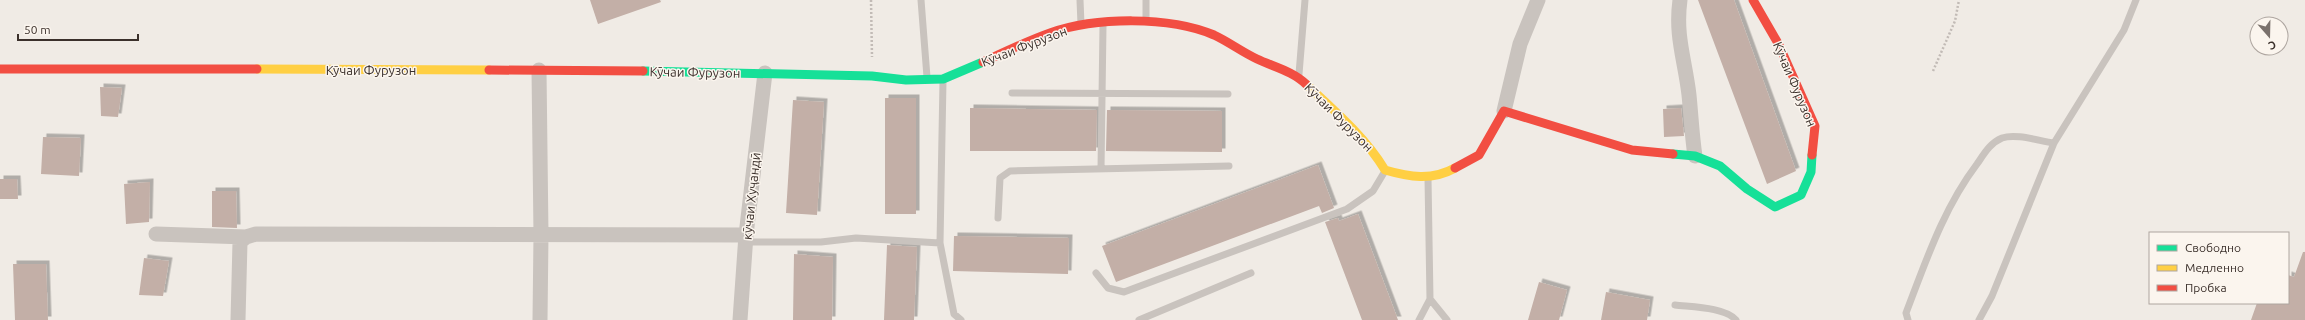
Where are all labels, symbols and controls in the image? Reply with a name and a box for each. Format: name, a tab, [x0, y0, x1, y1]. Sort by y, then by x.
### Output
scale bar	[18, 16, 138, 42]
north arrow	[2249, 16, 2289, 56]
text: 50 m	[24, 23, 51, 36]
street label: Кӯчаи Фурузон	[979, 23, 1069, 69]
text: С	[2267, 39, 2278, 52]
street label: Кӯчаи Фурузон	[1771, 40, 1819, 128]
street label: Кӯчаи Фурузон	[326, 63, 416, 77]
street label: Кӯчаи Фурузон	[650, 64, 740, 80]
street label: Кӯчаи Фурузон	[1302, 80, 1376, 154]
street label: кӯчаи Хуҷандӣ	[739, 152, 763, 240]
legend	[2149, 232, 2289, 304]
text: Свободно	[2185, 241, 2241, 254]
text: Медленно	[2185, 261, 2244, 274]
text: Пробка	[2185, 281, 2227, 294]

